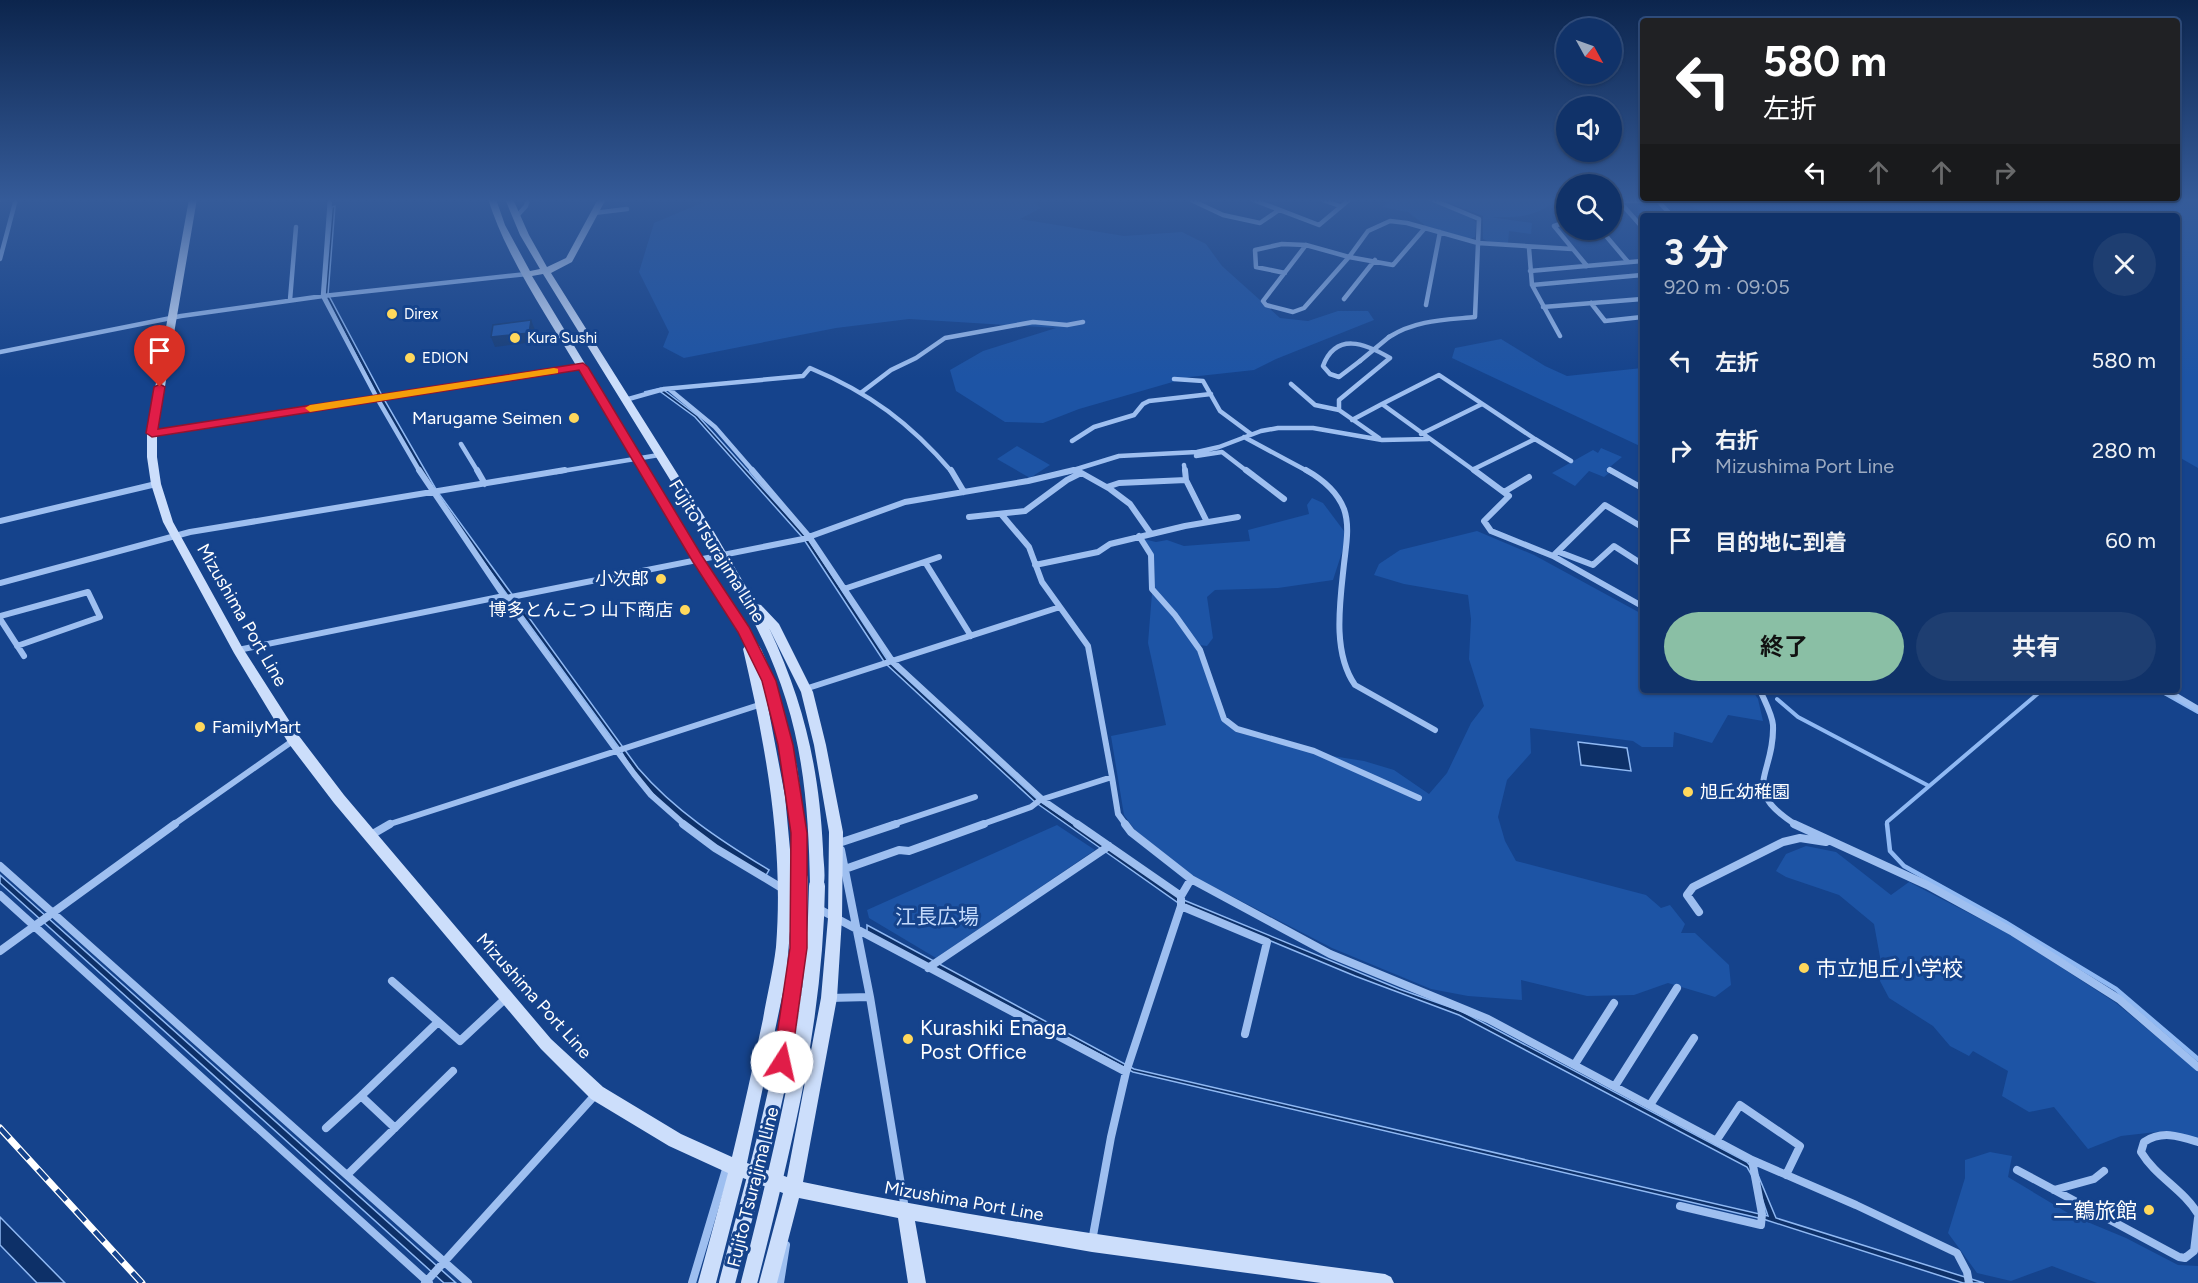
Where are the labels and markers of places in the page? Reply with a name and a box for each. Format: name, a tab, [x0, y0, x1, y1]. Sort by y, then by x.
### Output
place label: Direx	[404, 305, 438, 323]
marker: Direx	[385, 307, 399, 321]
pin	[134, 325, 185, 387]
place label: Kura Sushi	[527, 329, 597, 347]
marker: Kura Sushi	[508, 331, 522, 345]
place label: EDION	[422, 349, 469, 367]
marker: EDION	[403, 351, 417, 365]
place label: Marugame Seimen	[412, 407, 562, 429]
marker: Marugame Seimen	[567, 411, 581, 425]
place label: 小次郎	[595, 568, 649, 590]
marker: 小次郎	[654, 572, 668, 586]
place label: 博多とんこつ 山下商店	[489, 599, 673, 621]
marker: 博多とんこつ 山下商店	[678, 603, 692, 617]
place label: FamilyMart	[212, 716, 301, 738]
marker: FamilyMart	[193, 720, 207, 734]
place label: 旭丘幼稚園	[1700, 781, 1790, 803]
marker: 旭丘幼稚園	[1681, 785, 1695, 799]
place label: 市立旭丘小学校	[1816, 956, 1963, 981]
marker: 市立旭丘小学校	[1797, 961, 1811, 975]
place label: Kurashiki Enaga Post Office	[920, 1015, 1067, 1064]
marker: Kurashiki Enaga Post Office	[901, 1032, 915, 1046]
place label: 二鶴旅館	[2053, 1198, 2137, 1223]
marker: 二鶴旅館	[2142, 1203, 2156, 1217]

